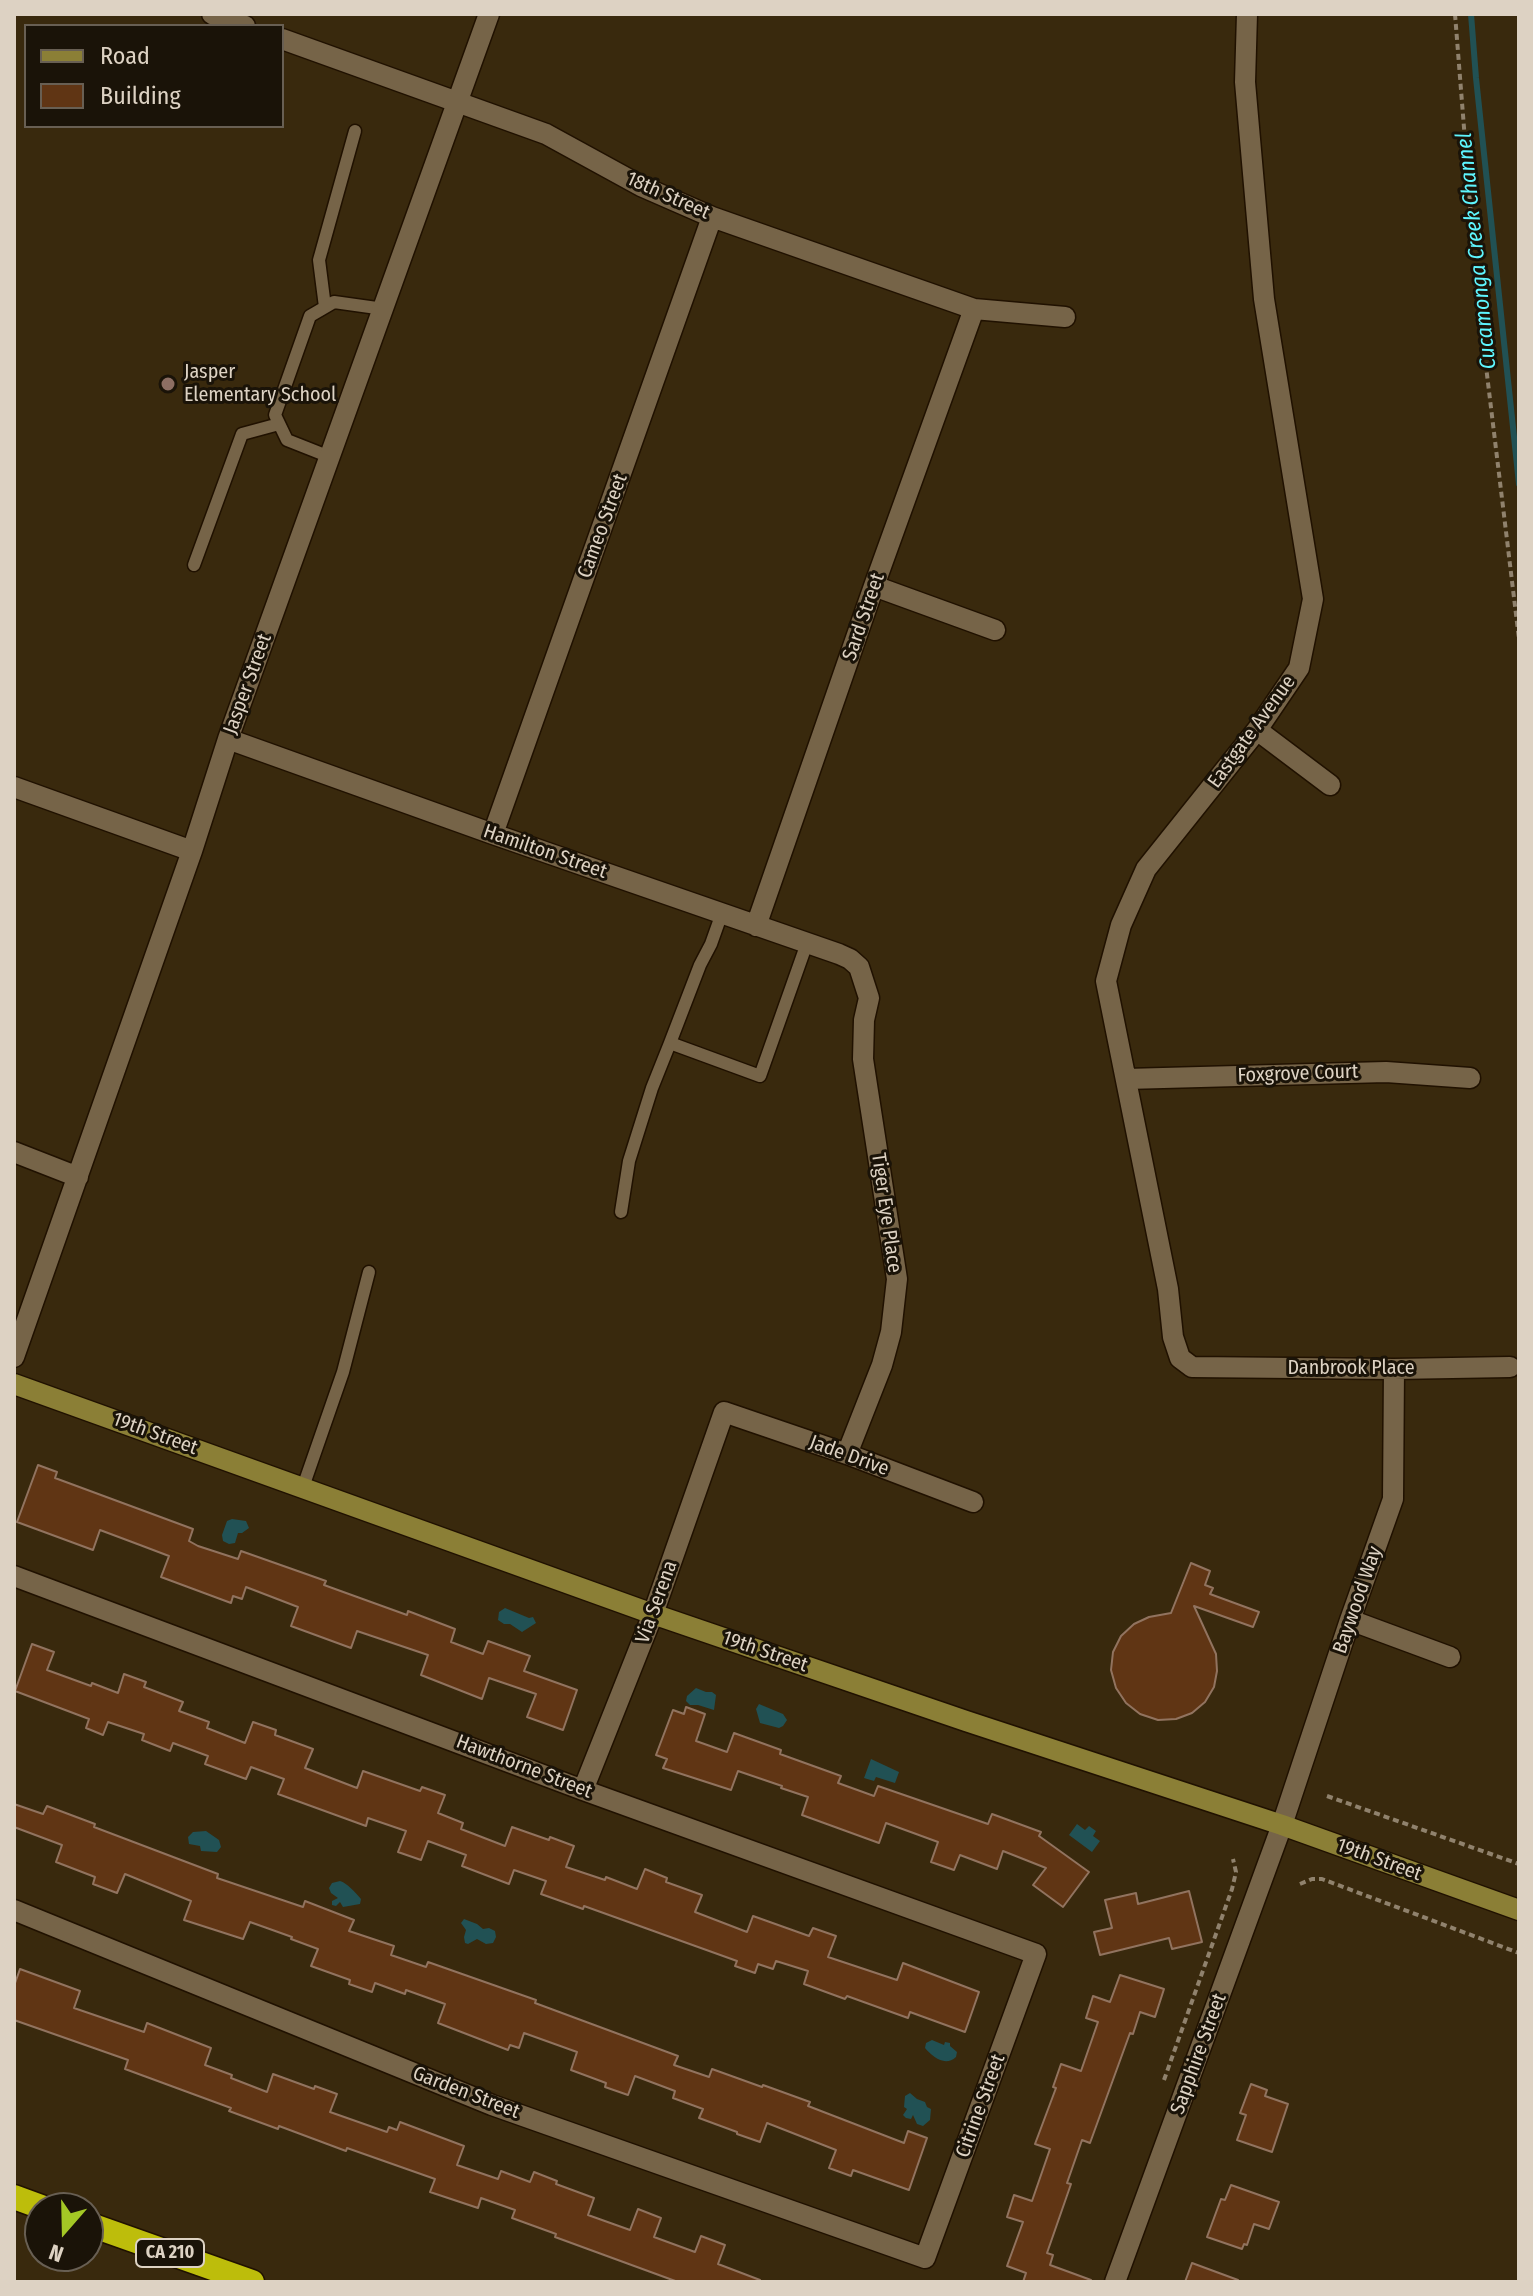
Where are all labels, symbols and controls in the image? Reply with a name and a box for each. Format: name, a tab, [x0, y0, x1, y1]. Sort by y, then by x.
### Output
legend	[24, 24, 284, 128]
text: Road	[100, 42, 150, 70]
text: Building	[100, 82, 181, 110]
water label: Cucamonga Creek Channel	[1451, 131, 1503, 371]
street label: 18th Street	[623, 167, 713, 225]
place label: Jasper Elementary School	[184, 360, 336, 407]
marker: Jasper Elementary School	[159, 375, 177, 393]
street label: Cameo Street	[573, 470, 633, 582]
street label: Sard Street	[838, 570, 890, 664]
street label: Jasper Street	[219, 631, 277, 737]
street label: Eastgate Avenue	[1203, 671, 1301, 793]
street label: Hamilton Street	[480, 820, 610, 884]
street label: Foxgrove Court	[1237, 1060, 1359, 1088]
street label: Tiger Eye Place	[866, 1152, 906, 1274]
street label: Danbrook Place	[1287, 1356, 1415, 1380]
street label: 19th Street	[109, 1408, 201, 1460]
street label: Jade Drive	[806, 1431, 892, 1481]
street label: Baywood Way	[1328, 1543, 1388, 1657]
street label: Via Serena	[631, 1557, 683, 1647]
street label: 19th Street	[719, 1626, 811, 1678]
street label: Hawthorne Street	[453, 1730, 595, 1804]
street label: 19th Street	[1333, 1834, 1425, 1886]
street label: Sapphire Street	[1166, 1990, 1232, 2118]
street label: Citrine Street	[951, 2051, 1011, 2161]
street label: Garden Street	[409, 2062, 523, 2124]
north arrow	[24, 2192, 104, 2272]
text: N	[45, 2238, 67, 2268]
road number: CA 210	[136, 2239, 204, 2267]

